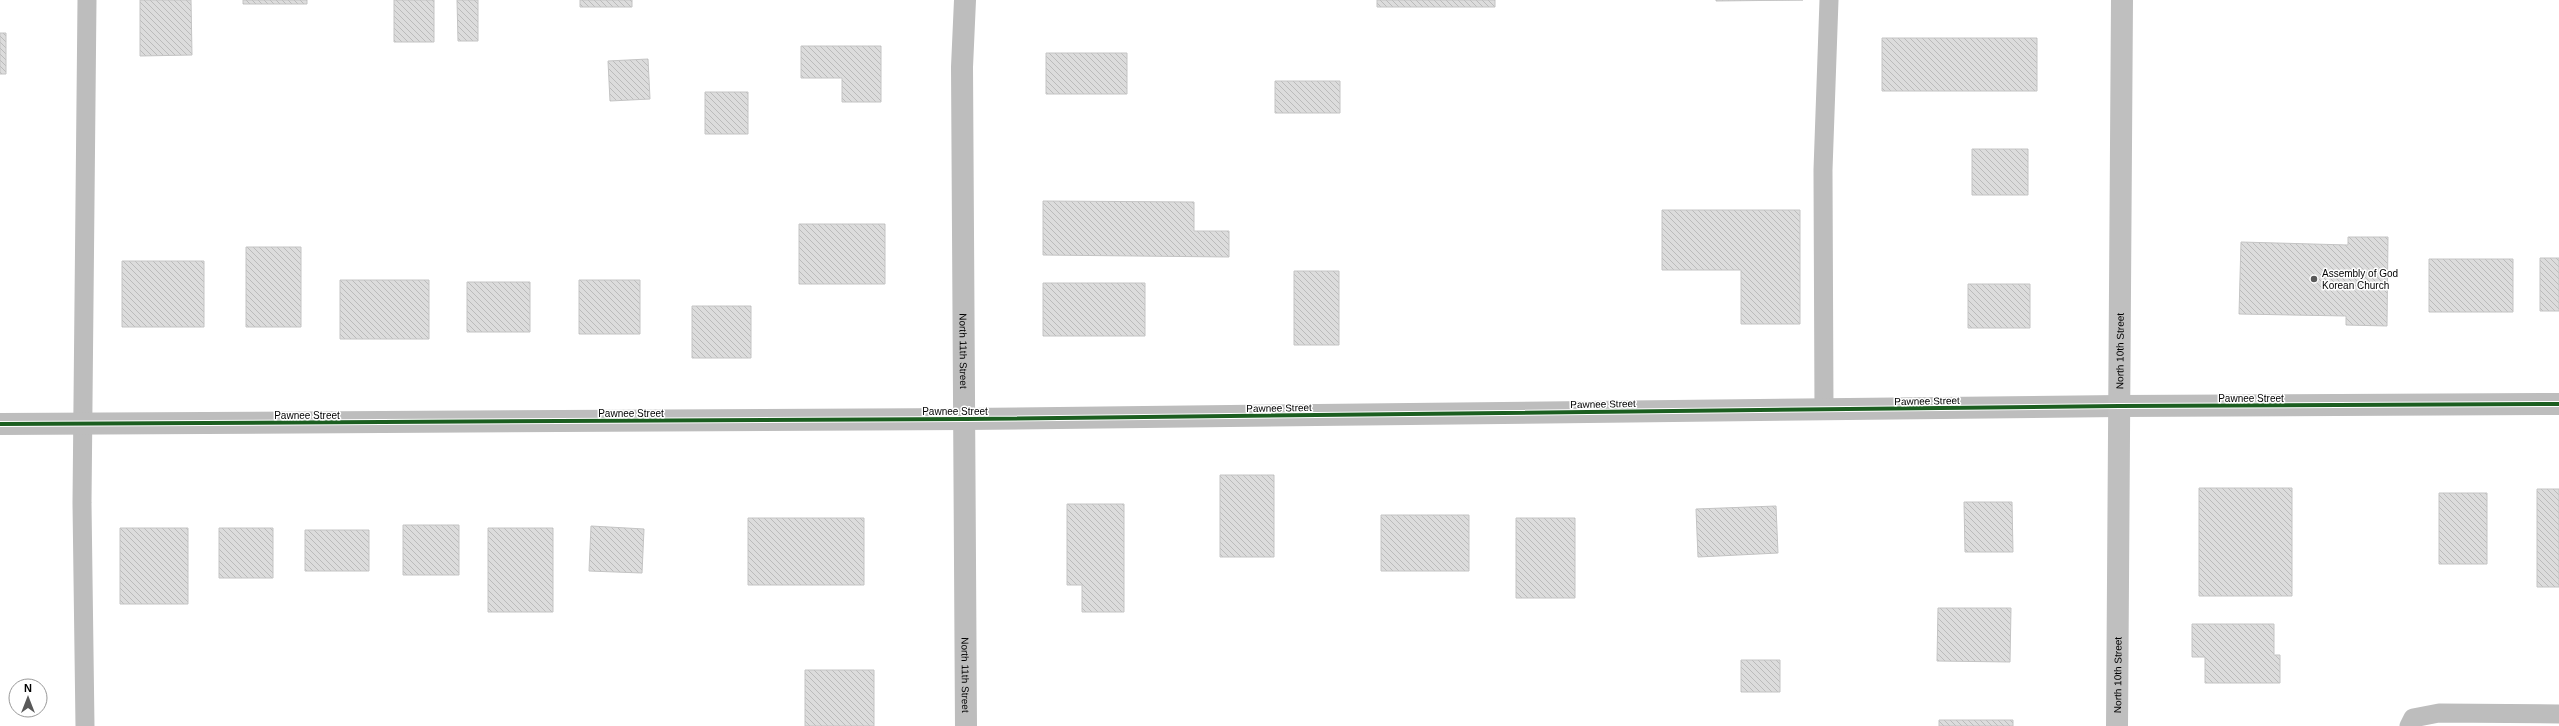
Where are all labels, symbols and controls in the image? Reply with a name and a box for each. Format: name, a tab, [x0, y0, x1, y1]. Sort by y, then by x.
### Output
place label: Assembly of God Korean Church	[2322, 268, 2398, 291]
marker: Assembly of God Korean Church	[2309, 274, 2319, 284]
street label: North 11th Street	[958, 313, 969, 389]
street label: North 10th Street	[2114, 313, 2125, 389]
street label: Pawnee Street	[2218, 393, 2284, 404]
street label: Pawnee Street	[1894, 395, 1960, 407]
street label: Pawnee Street	[1570, 398, 1636, 410]
street label: Pawnee Street	[1246, 402, 1312, 414]
street label: Pawnee Street	[922, 406, 988, 417]
street label: Pawnee Street	[598, 408, 664, 419]
street label: Pawnee Street	[274, 410, 340, 421]
street label: North 11th Street	[960, 637, 971, 713]
street label: North 10th Street	[2112, 637, 2123, 713]
north arrow	[8, 678, 48, 718]
text: N	[24, 682, 32, 694]

